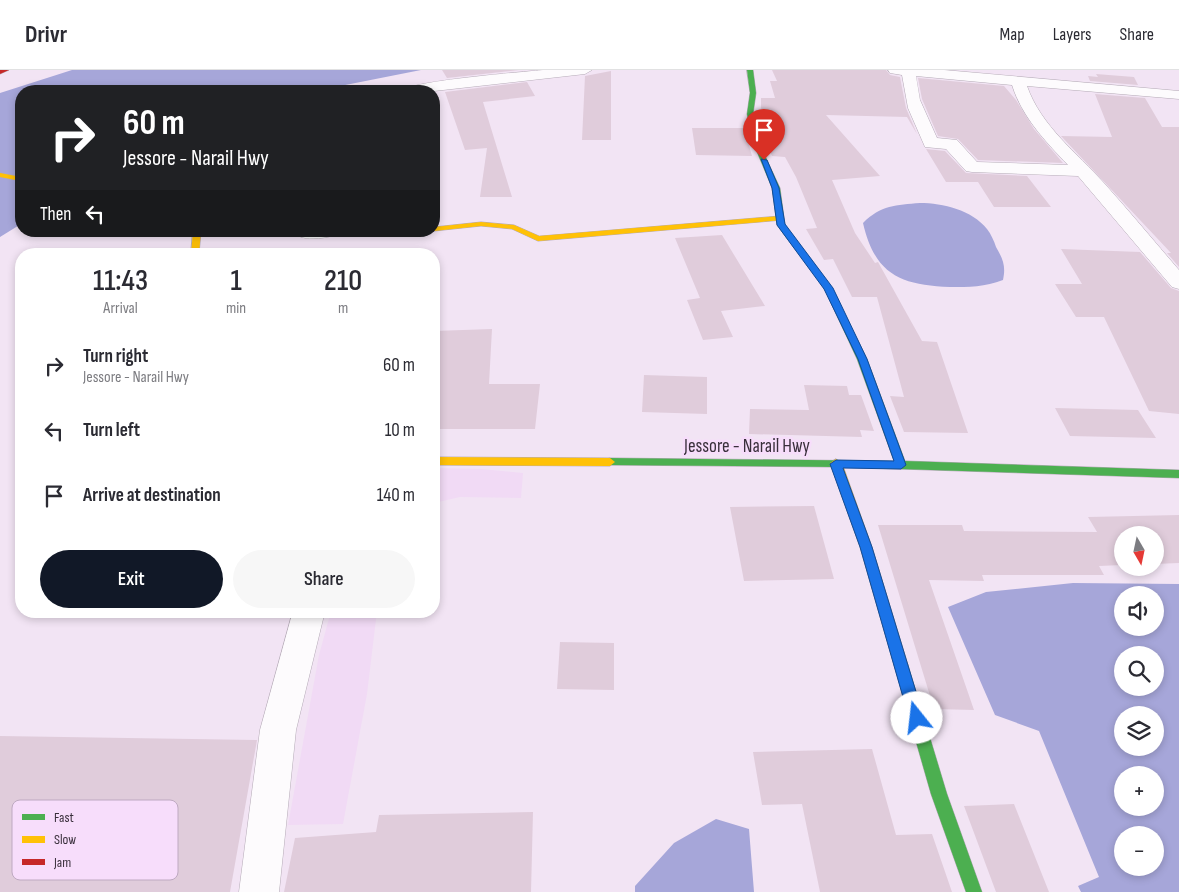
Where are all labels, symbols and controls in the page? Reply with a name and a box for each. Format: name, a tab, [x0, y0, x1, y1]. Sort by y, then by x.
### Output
text: Drivr	[25, 20, 67, 49]
text: Map	[1000, 24, 1025, 45]
text: Layers	[1053, 24, 1092, 45]
text: Share	[1120, 24, 1154, 45]
text: 60 m	[123, 102, 185, 145]
icon: right	[40, 105, 105, 170]
pin	[743, 109, 785, 160]
icon: arrive	[750, 116, 778, 144]
text: Jessore - Narail Hwy	[123, 145, 269, 172]
icon: left	[81, 200, 109, 228]
text: Then	[40, 203, 71, 226]
text: 11:43	[93, 263, 148, 299]
text: 1	[231, 263, 242, 299]
text: 210	[324, 263, 362, 299]
text: Arrival	[103, 299, 138, 318]
text: min	[226, 299, 246, 318]
text: m	[338, 299, 348, 318]
text: Turn right	[83, 345, 148, 368]
icon: right	[40, 352, 68, 380]
text: 60 m	[383, 354, 415, 377]
text: Jessore - Narail Hwy	[83, 368, 189, 387]
icon: left	[40, 417, 68, 445]
text: Turn left	[83, 419, 140, 442]
text: 10 m	[385, 419, 415, 442]
street label: Jessore - Narail Hwy	[683, 435, 811, 458]
icon: arrive	[40, 482, 68, 510]
text: Arrive at destination	[83, 484, 221, 507]
text: 140 m	[377, 484, 415, 507]
north arrow	[1114, 526, 1164, 576]
map controls	[1114, 526, 1164, 876]
button: Exit	[40, 550, 223, 608]
button: Share	[233, 550, 415, 608]
button: sound	[1114, 586, 1164, 636]
button: search	[1114, 646, 1164, 696]
position arrow	[890, 691, 942, 743]
button: layers	[1114, 706, 1164, 756]
button: +	[1114, 766, 1164, 816]
legend	[12, 800, 178, 880]
text: Fast	[54, 809, 74, 826]
button: −	[1114, 826, 1164, 876]
text: Slow	[54, 831, 76, 848]
text: Jam	[53, 854, 71, 871]

